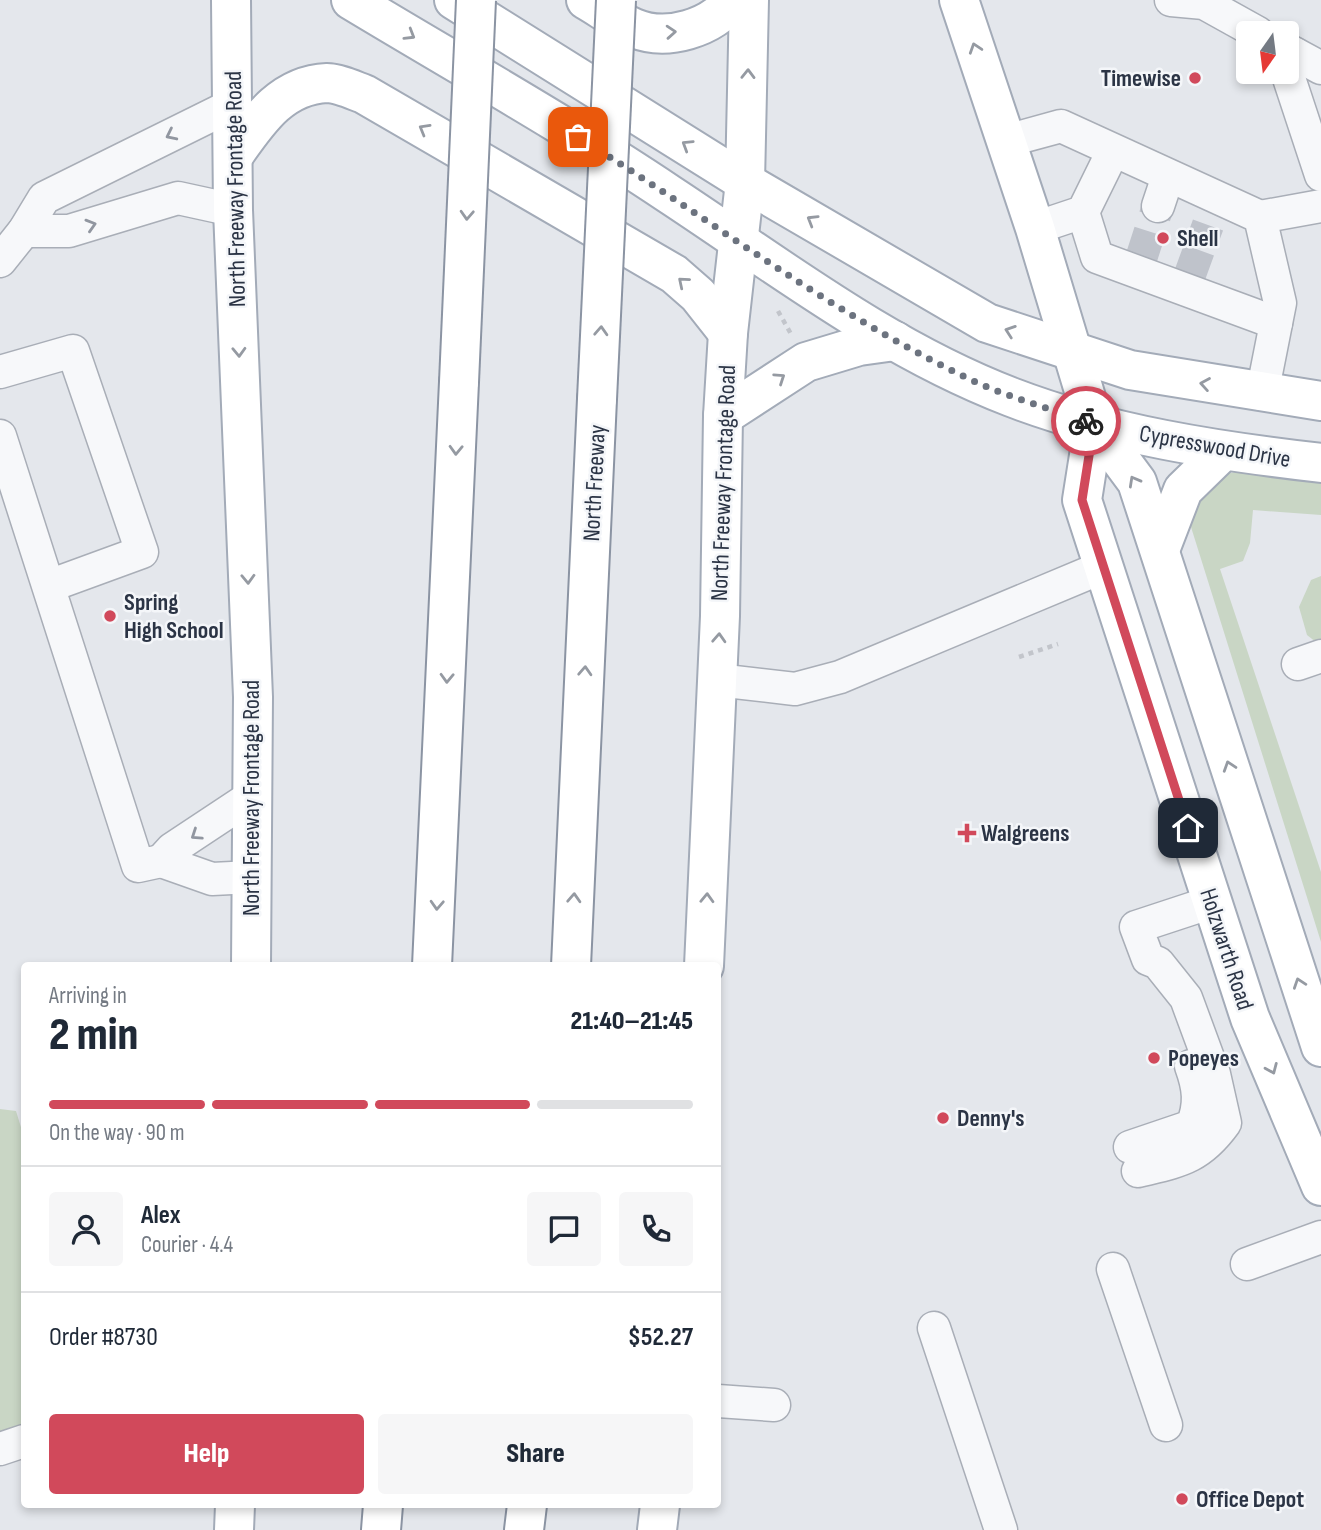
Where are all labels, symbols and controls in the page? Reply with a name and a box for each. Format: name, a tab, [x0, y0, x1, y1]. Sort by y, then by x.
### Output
north arrow	[1236, 21, 1298, 84]
map controls	[1236, 21, 1299, 84]
one-way arrow	[665, 25, 676, 40]
one-way arrow	[402, 27, 415, 40]
one-way arrow	[969, 42, 983, 55]
place label: Timewise	[1101, 64, 1181, 93]
one-way arrow	[741, 69, 756, 80]
marker: Timewise	[1187, 70, 1203, 86]
street label: North Freeway Frontage Road	[219, 71, 252, 307]
pin	[548, 107, 608, 167]
icon: bag	[559, 118, 597, 156]
one-way arrow	[419, 124, 432, 137]
one-way arrow	[166, 127, 178, 141]
one-way arrow	[682, 141, 695, 154]
one-way arrow	[459, 210, 474, 221]
one-way arrow	[807, 215, 820, 228]
one-way arrow	[85, 218, 97, 233]
place label: Shell	[1177, 224, 1219, 253]
marker: Shell	[1155, 230, 1171, 246]
one-way arrow	[678, 278, 691, 290]
one-way arrow	[593, 325, 608, 336]
one-way arrow	[1005, 325, 1017, 339]
one-way arrow	[231, 346, 246, 357]
street label: North Freeway Frontage Road	[705, 364, 742, 602]
one-way arrow	[772, 373, 785, 386]
one-way arrow	[1199, 377, 1211, 392]
courier	[1051, 386, 1121, 456]
icon: bike	[1067, 402, 1105, 440]
street label: Cypresswood Drive	[1137, 419, 1293, 474]
street label: North Freeway	[577, 424, 612, 542]
one-way arrow	[449, 445, 464, 456]
one-way arrow	[1129, 476, 1142, 488]
one-way arrow	[241, 574, 256, 585]
place label: Spring High School	[124, 588, 224, 645]
marker: Spring High School	[102, 608, 118, 624]
one-way arrow	[711, 633, 726, 644]
one-way arrow	[577, 665, 592, 676]
one-way arrow	[439, 672, 454, 683]
street label: North Freeway Frontage Road	[237, 680, 266, 916]
one-way arrow	[1223, 761, 1237, 773]
pin	[1158, 798, 1218, 858]
icon: home	[1169, 809, 1207, 847]
place label: Walgreens	[981, 819, 1069, 848]
marker: Walgreens	[959, 825, 975, 841]
one-way arrow	[191, 826, 204, 839]
street label: Holzwarth Road	[1193, 885, 1260, 1014]
one-way arrow	[567, 892, 582, 903]
one-way arrow	[700, 892, 715, 903]
one-way arrow	[430, 900, 445, 911]
one-way arrow	[1293, 977, 1307, 989]
text: Arriving in	[49, 982, 127, 1010]
text: 21:40–21:45	[571, 1006, 693, 1037]
text: 2 min	[49, 1008, 138, 1063]
place label: Popeyes	[1168, 1044, 1239, 1073]
marker: Popeyes	[1146, 1050, 1162, 1066]
one-way arrow	[1264, 1062, 1278, 1075]
place label: Denny's	[957, 1104, 1024, 1133]
marker: Denny's	[935, 1110, 951, 1126]
text: On the way · 90 m	[49, 1119, 184, 1147]
button: person	[49, 1192, 123, 1266]
button: chat	[527, 1192, 601, 1266]
button: phone	[619, 1192, 693, 1266]
text: Alex	[141, 1200, 181, 1231]
text: Courier · 4.4	[141, 1231, 233, 1259]
text: Order #8730	[49, 1322, 158, 1353]
text: $52.27	[628, 1322, 693, 1353]
button: Help	[49, 1414, 364, 1494]
button: Share	[378, 1414, 693, 1494]
place label: Office Depot	[1196, 1485, 1304, 1514]
marker: Office Depot	[1174, 1491, 1190, 1507]

